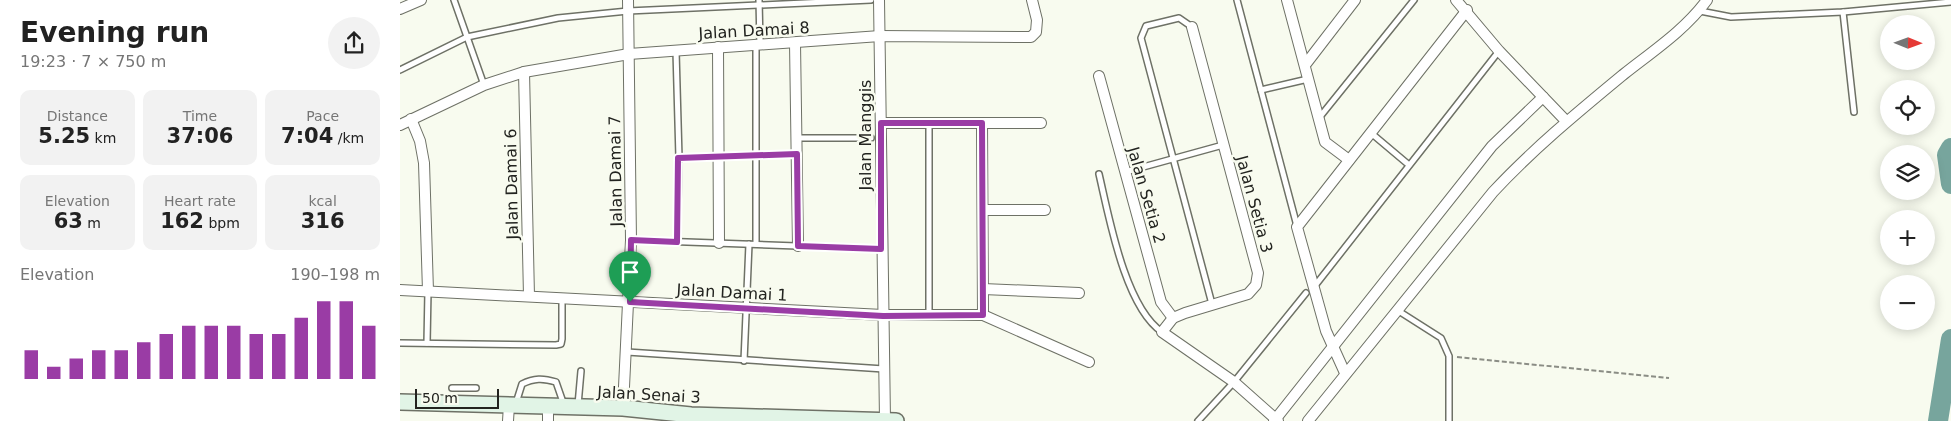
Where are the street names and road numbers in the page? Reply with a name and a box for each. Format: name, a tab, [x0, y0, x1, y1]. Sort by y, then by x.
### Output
street label: Jalan Damai 8	[697, 18, 810, 43]
street label: Jalan Manggis	[856, 80, 875, 191]
street label: Jalan Damai 7	[605, 115, 626, 228]
street label: Jalan Damai 6	[501, 128, 522, 241]
street label: Jalan Setia 2	[1123, 144, 1169, 246]
street label: Jalan Setia 3	[1232, 153, 1277, 255]
street label: Jalan Damai 1	[675, 280, 788, 305]
street label: Jalan Senai 3	[596, 382, 701, 407]

